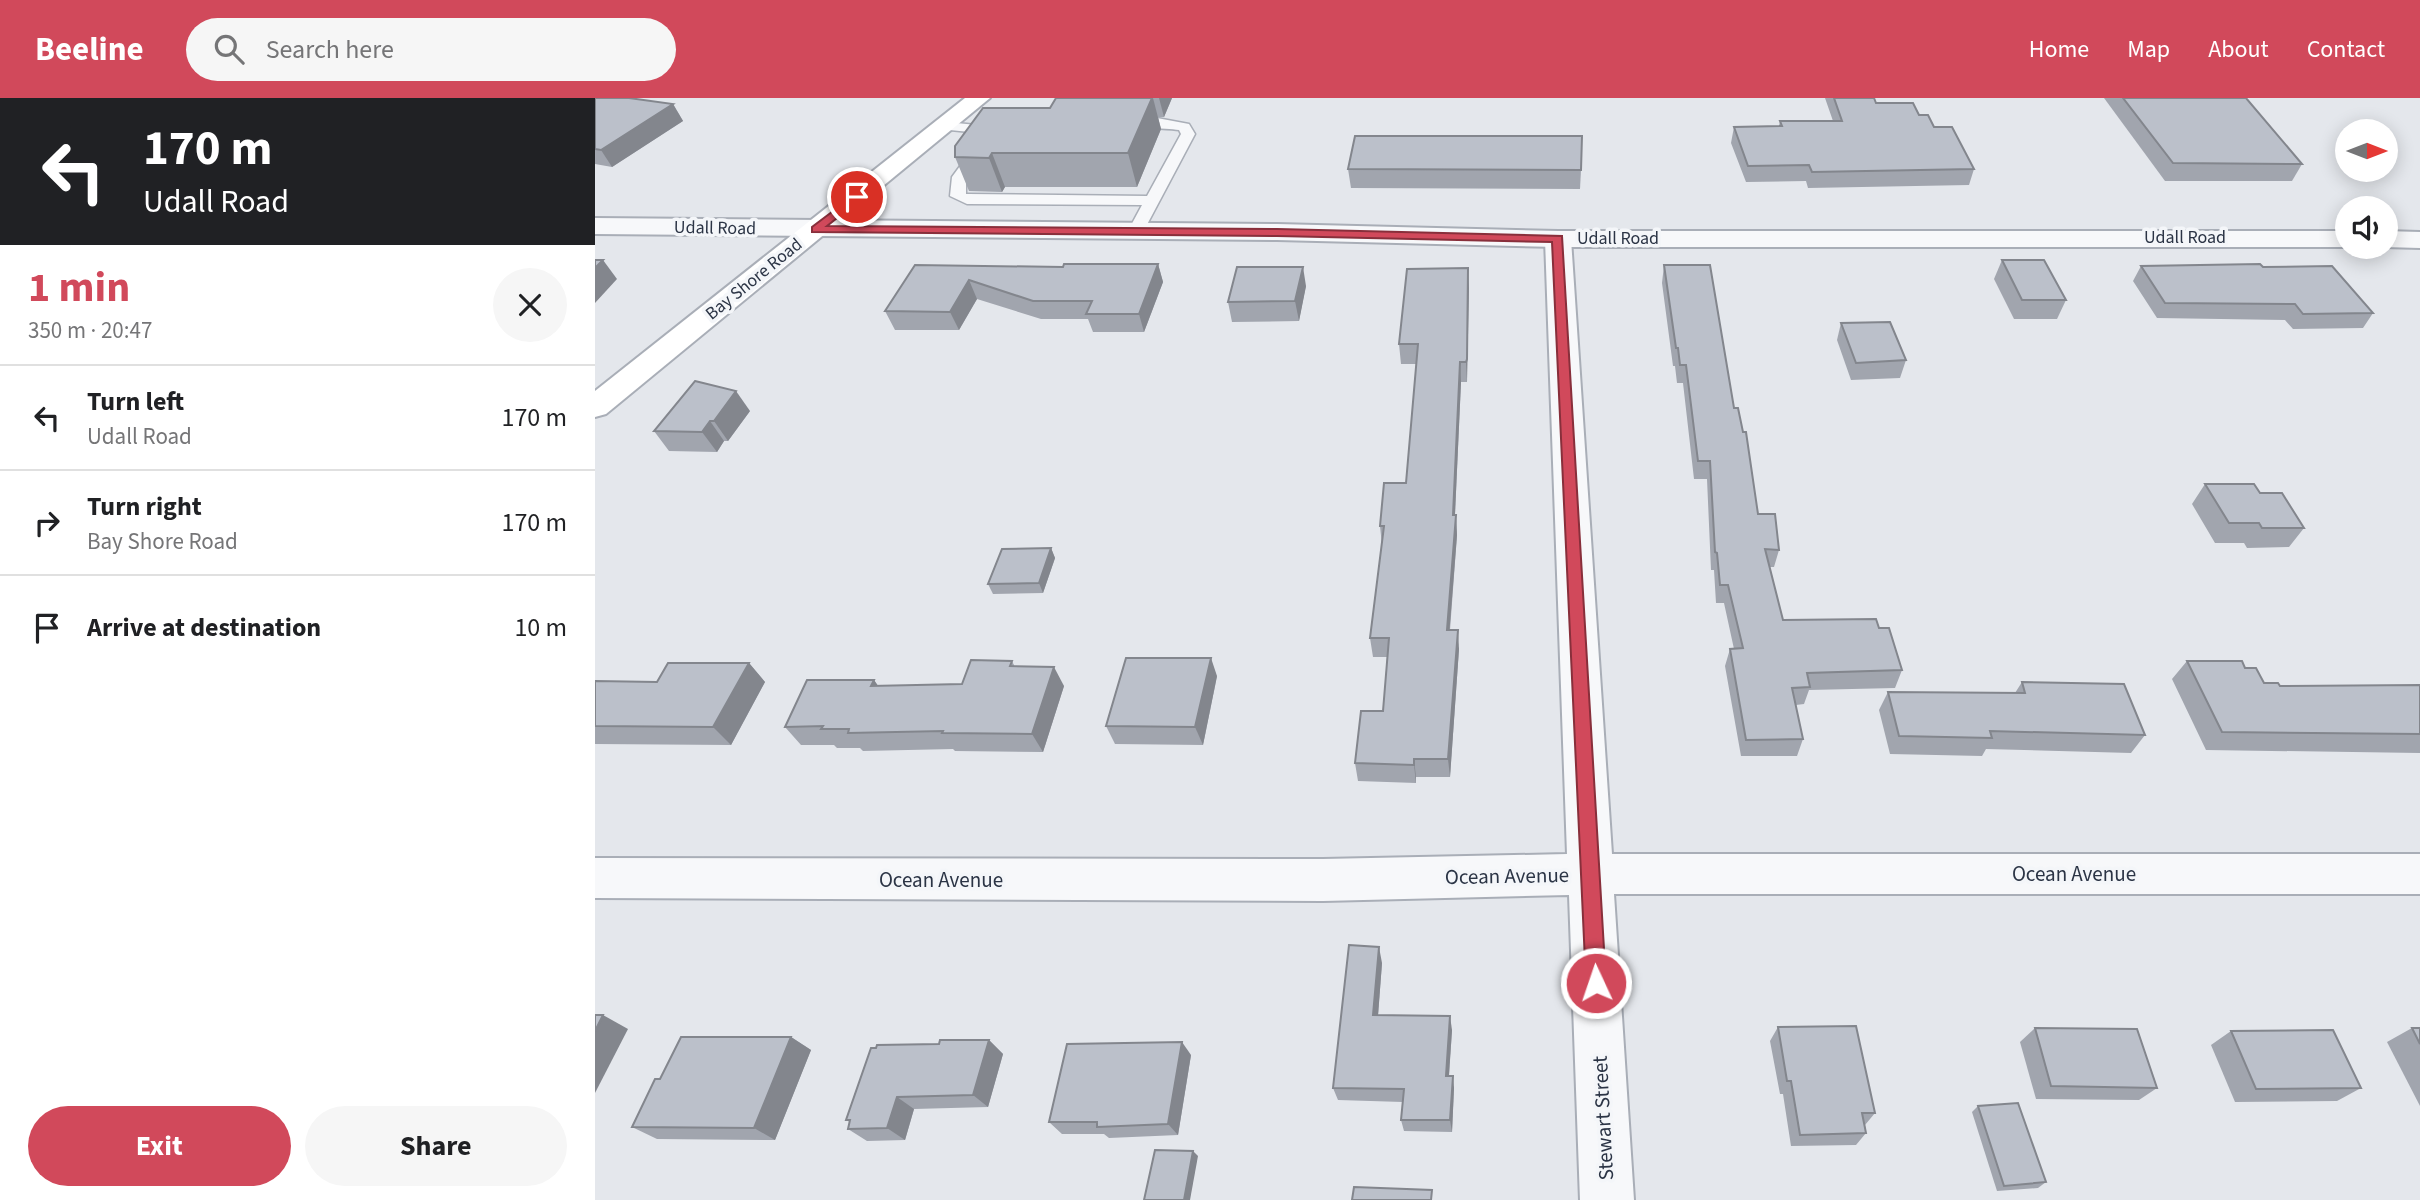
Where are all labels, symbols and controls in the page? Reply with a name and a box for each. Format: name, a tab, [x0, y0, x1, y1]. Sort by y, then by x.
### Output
search box	[186, 18, 676, 81]
text: Beeline	[35, 26, 144, 73]
icon: search	[210, 30, 248, 68]
text: Search here	[266, 31, 394, 68]
text: Home	[2029, 32, 2089, 67]
text: Map	[2127, 32, 2170, 67]
text: About	[2208, 32, 2269, 67]
text: Contact	[2307, 32, 2385, 67]
text: 170 m	[143, 114, 272, 184]
north arrow	[2335, 119, 2397, 182]
map controls	[2335, 119, 2398, 259]
icon: left	[28, 126, 119, 217]
pin	[827, 167, 887, 227]
icon: arrive	[838, 178, 876, 216]
text: Udall Road	[143, 179, 289, 225]
button: sound	[2335, 196, 2398, 259]
street label: Udall Road	[674, 215, 756, 241]
street label: Udall Road	[2144, 225, 2226, 250]
street label: Udall Road	[1577, 226, 1659, 251]
street label: Bay Shore Road	[700, 232, 808, 326]
text: 1 min	[28, 258, 130, 318]
button: close	[493, 268, 567, 342]
text: 350 m · 20:47	[28, 314, 152, 347]
text: Turn left	[87, 383, 184, 420]
icon: left	[28, 399, 66, 437]
text: 170 m	[501, 399, 567, 436]
text: Udall Road	[87, 420, 192, 453]
text: Turn right	[87, 488, 202, 525]
icon: right	[28, 504, 66, 542]
text: 170 m	[501, 504, 567, 541]
text: Bay Shore Road	[87, 525, 238, 558]
icon: arrive	[28, 609, 66, 647]
text: Arrive at destination	[87, 609, 321, 646]
text: 10 m	[514, 609, 567, 646]
street label: Ocean Avenue	[2012, 859, 2136, 889]
street label: Ocean Avenue	[1445, 860, 1569, 892]
street label: Ocean Avenue	[879, 865, 1003, 895]
position arrow	[1559, 946, 1633, 1020]
street label: Stewart Street	[1585, 1055, 1621, 1181]
button: Exit	[28, 1106, 291, 1186]
button: Share	[305, 1106, 567, 1186]

